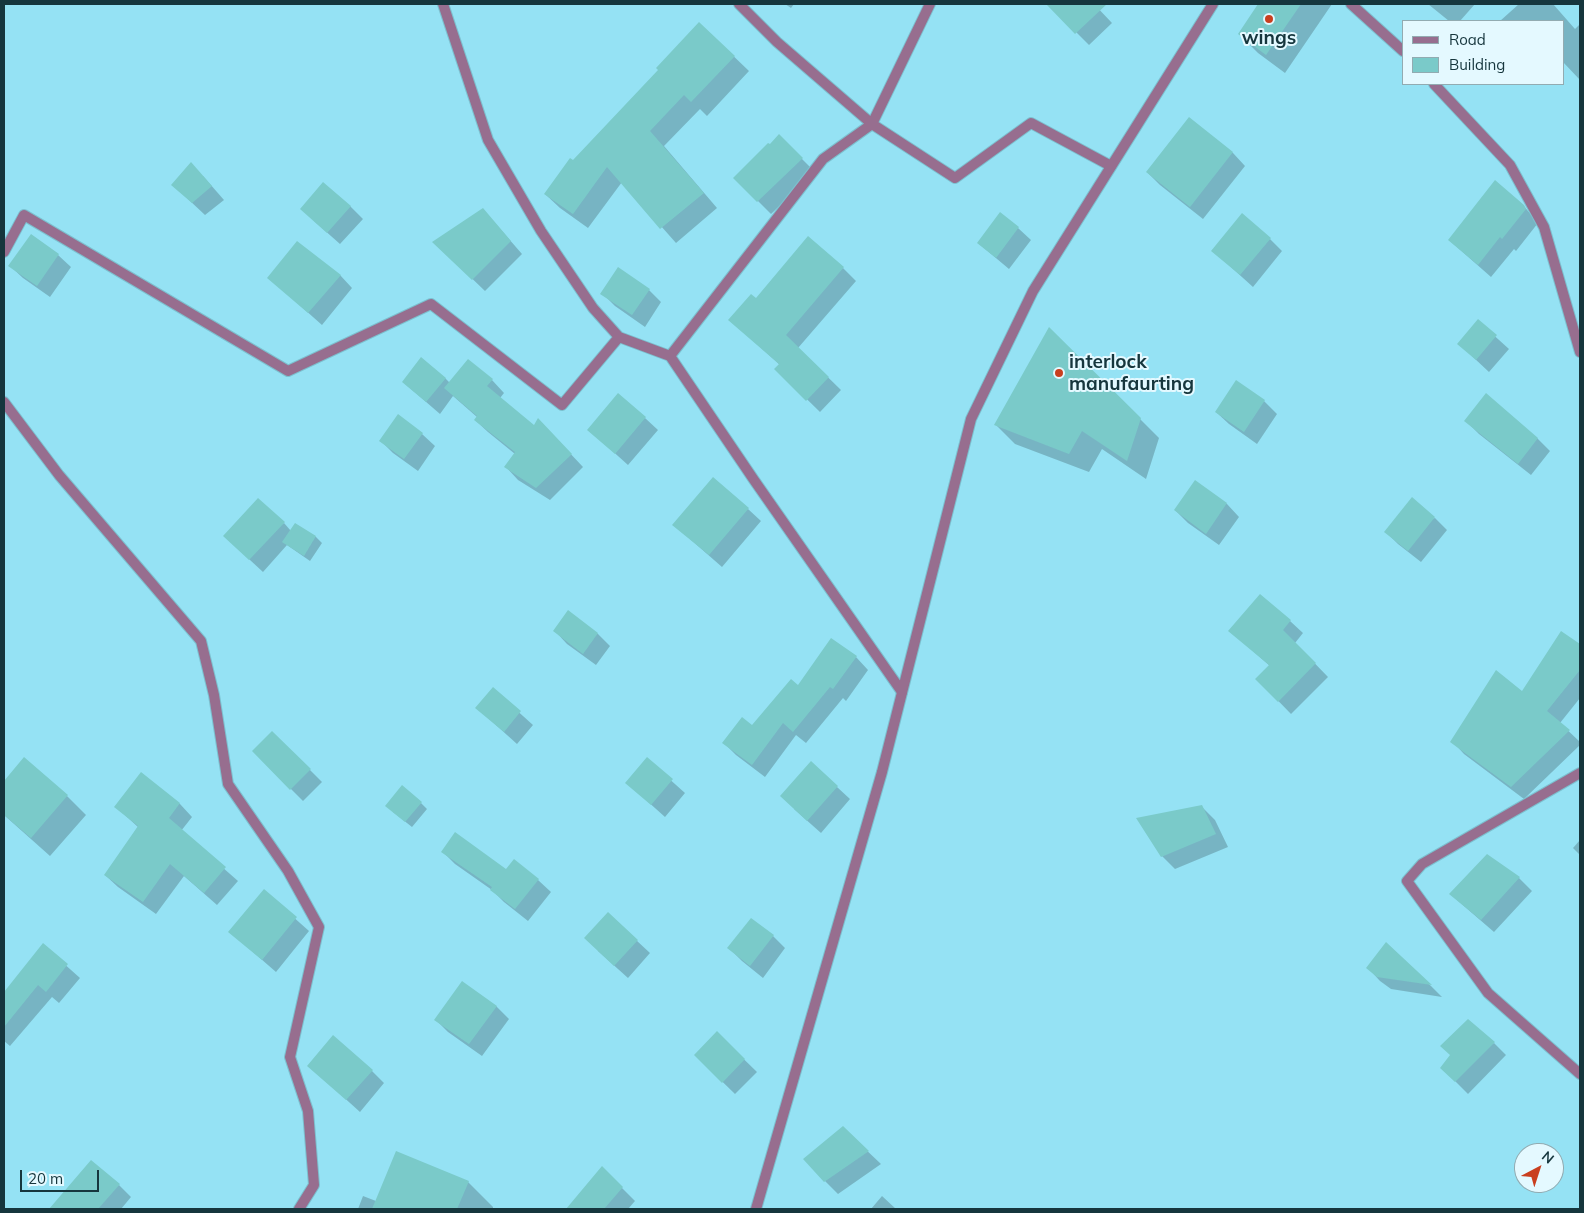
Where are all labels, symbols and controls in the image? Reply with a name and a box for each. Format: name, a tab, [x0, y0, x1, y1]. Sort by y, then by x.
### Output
marker: wings	[1263, 13, 1275, 25]
legend	[1402, 20, 1564, 85]
place label: wings	[1242, 27, 1296, 49]
text: Road	[1449, 30, 1486, 49]
text: Building	[1449, 55, 1505, 74]
place label: interlock manufaurting	[1069, 351, 1194, 395]
marker: interlock manufaurting	[1053, 367, 1065, 379]
north arrow	[1514, 1143, 1564, 1193]
text: N	[1538, 1147, 1558, 1168]
scale bar	[22, 1160, 101, 1192]
text: 20 m	[28, 1169, 63, 1188]

